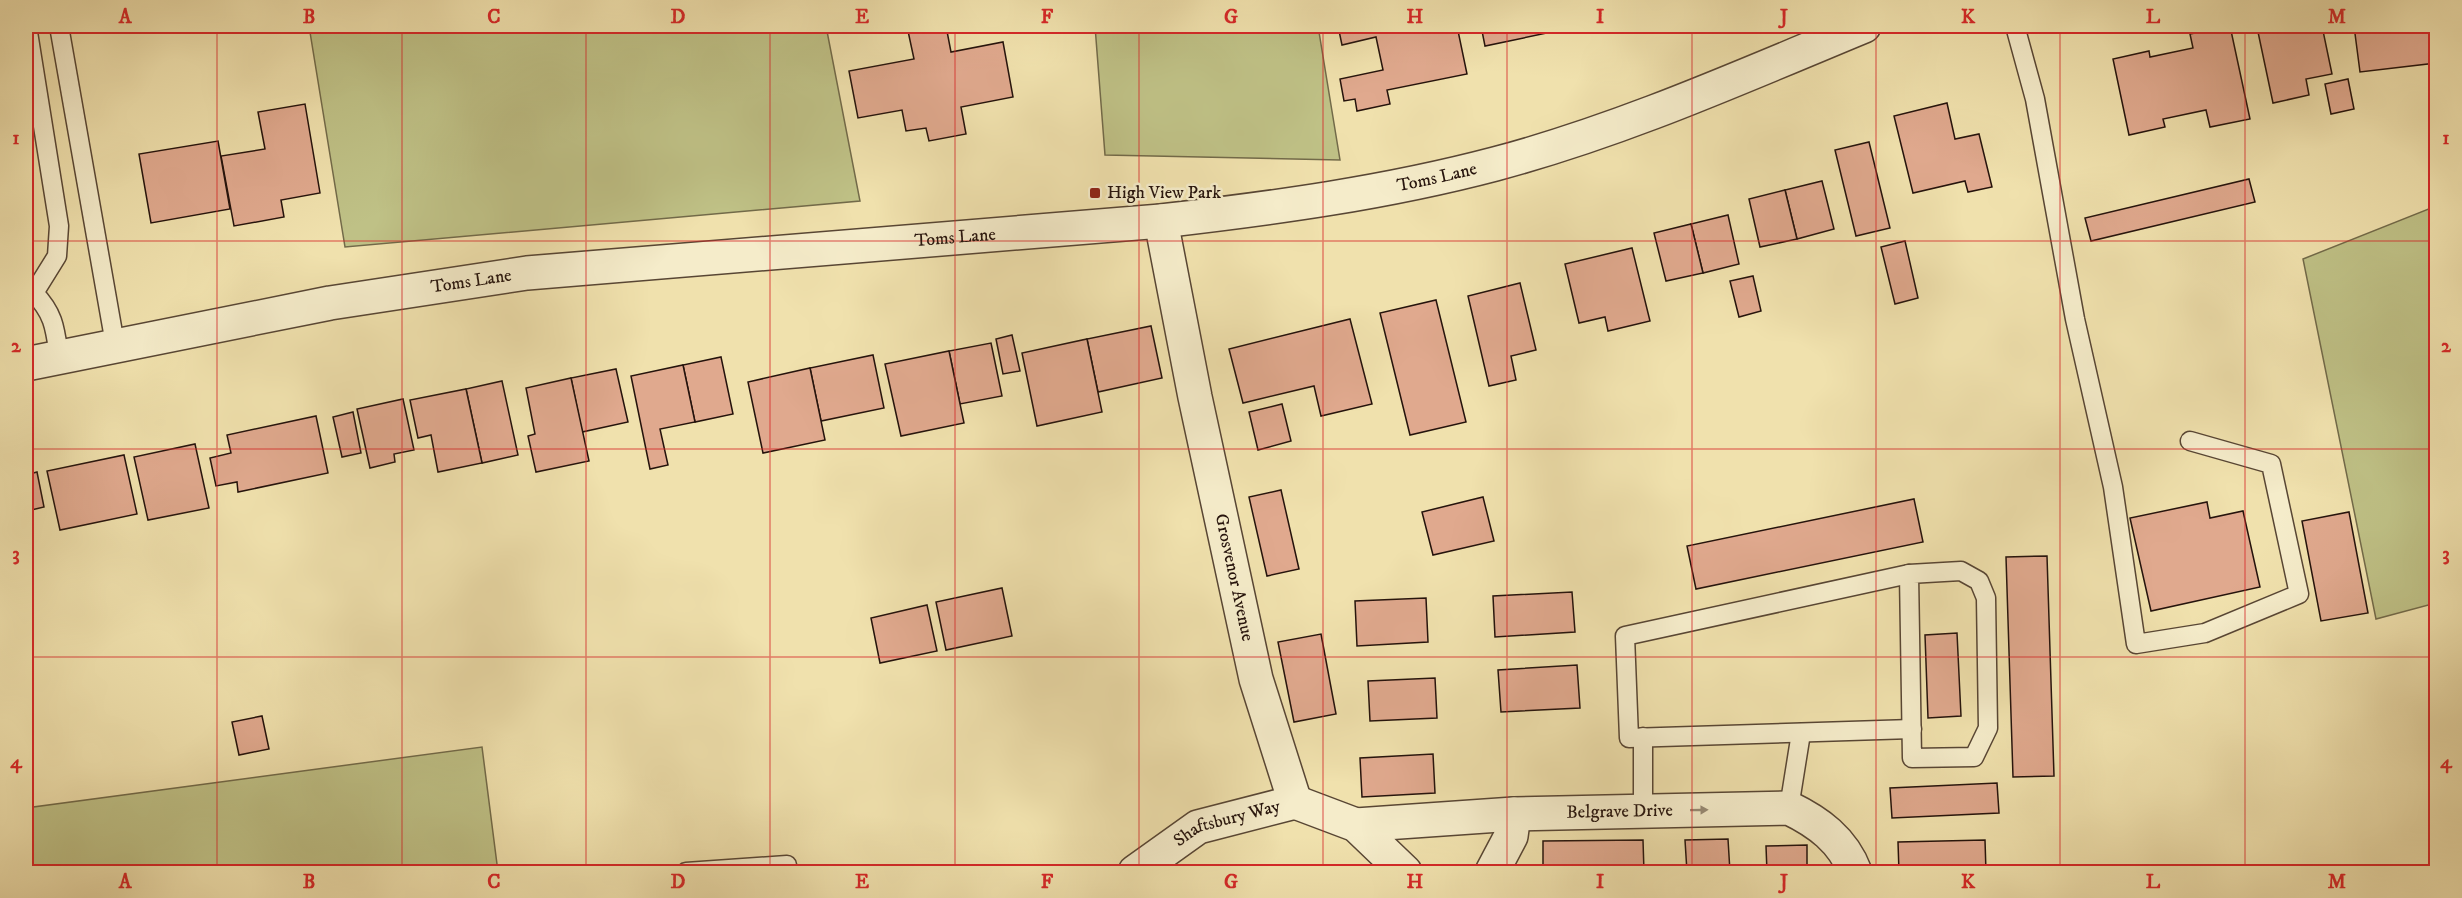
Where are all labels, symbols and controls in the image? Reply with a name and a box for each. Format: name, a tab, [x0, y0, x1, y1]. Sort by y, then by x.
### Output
text: A	[118, 5, 133, 30]
text: B	[303, 5, 315, 30]
text: C	[487, 5, 501, 30]
text: D	[671, 5, 686, 30]
text: E	[855, 5, 869, 30]
text: F	[1041, 5, 1054, 30]
text: G	[1224, 5, 1238, 30]
text: H	[1407, 5, 1424, 30]
text: I	[1596, 5, 1604, 30]
text: J	[1778, 5, 1788, 30]
text: K	[1961, 5, 1976, 30]
text: L	[2146, 5, 2161, 30]
text: M	[2328, 5, 2346, 30]
text: 1	[12, 126, 20, 151]
text: 1	[2442, 126, 2450, 151]
street label: Toms Lane	[1395, 158, 1479, 197]
place label: High View Park	[1107, 182, 1221, 204]
marker: High View Park	[1088, 186, 1102, 200]
street label: Toms Lane	[914, 224, 997, 252]
street label: Toms Lane	[429, 264, 513, 298]
text: 2	[11, 334, 22, 359]
text: 2	[2441, 334, 2452, 359]
street label: Grosvenor Avenue	[1210, 512, 1259, 643]
text: 3	[12, 542, 20, 567]
text: 3	[2442, 542, 2450, 567]
text: 4	[10, 750, 23, 775]
text: 4	[2440, 750, 2453, 775]
street label: Shaftsbury Way	[1169, 795, 1283, 852]
street label: Belgrave Drive	[1566, 800, 1673, 824]
one-way arrow	[1689, 805, 1708, 814]
text: A	[118, 870, 133, 895]
text: B	[303, 870, 315, 895]
text: C	[487, 870, 501, 895]
text: D	[671, 870, 686, 895]
text: E	[855, 870, 869, 895]
text: F	[1041, 870, 1054, 895]
text: G	[1224, 870, 1238, 895]
text: H	[1407, 870, 1424, 895]
text: I	[1596, 870, 1604, 895]
text: J	[1778, 870, 1788, 895]
text: K	[1961, 870, 1976, 895]
text: L	[2146, 870, 2161, 895]
text: M	[2328, 870, 2346, 895]

